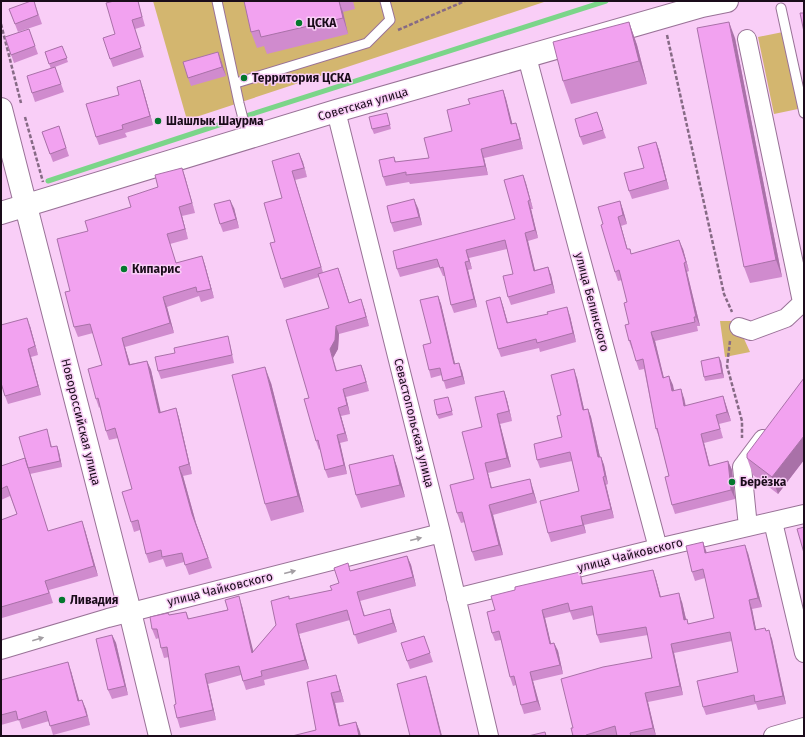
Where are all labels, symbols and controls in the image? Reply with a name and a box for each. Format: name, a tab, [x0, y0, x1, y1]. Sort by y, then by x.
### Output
place label: ЦСКА	[307, 16, 337, 30]
marker: ЦСКА	[294, 18, 304, 28]
place label: Территория ЦСКА	[252, 71, 352, 85]
marker: Территория ЦСКА	[239, 73, 249, 83]
street label: Советская улица	[316, 84, 410, 124]
place label: Шашлык Шаурма	[166, 114, 264, 128]
marker: Шашлык Шаурма	[153, 116, 163, 126]
street label: улица Белинского	[572, 251, 612, 353]
place label: Кипарис	[132, 262, 180, 276]
marker: Кипарис	[119, 264, 129, 274]
street label: Новороссийская улица	[58, 357, 104, 487]
street label: Севастопольская улица	[391, 357, 437, 489]
place label: Берёзка	[740, 475, 787, 489]
marker: Берёзка	[727, 477, 737, 487]
street label: улица Чайковского	[576, 535, 684, 575]
one-way arrow	[410, 536, 423, 542]
one-way arrow	[284, 568, 297, 574]
street label: улица Чайковского	[166, 569, 274, 609]
place label: Ливадия	[70, 593, 119, 607]
marker: Ливадия	[57, 595, 67, 605]
one-way arrow	[33, 636, 45, 642]

